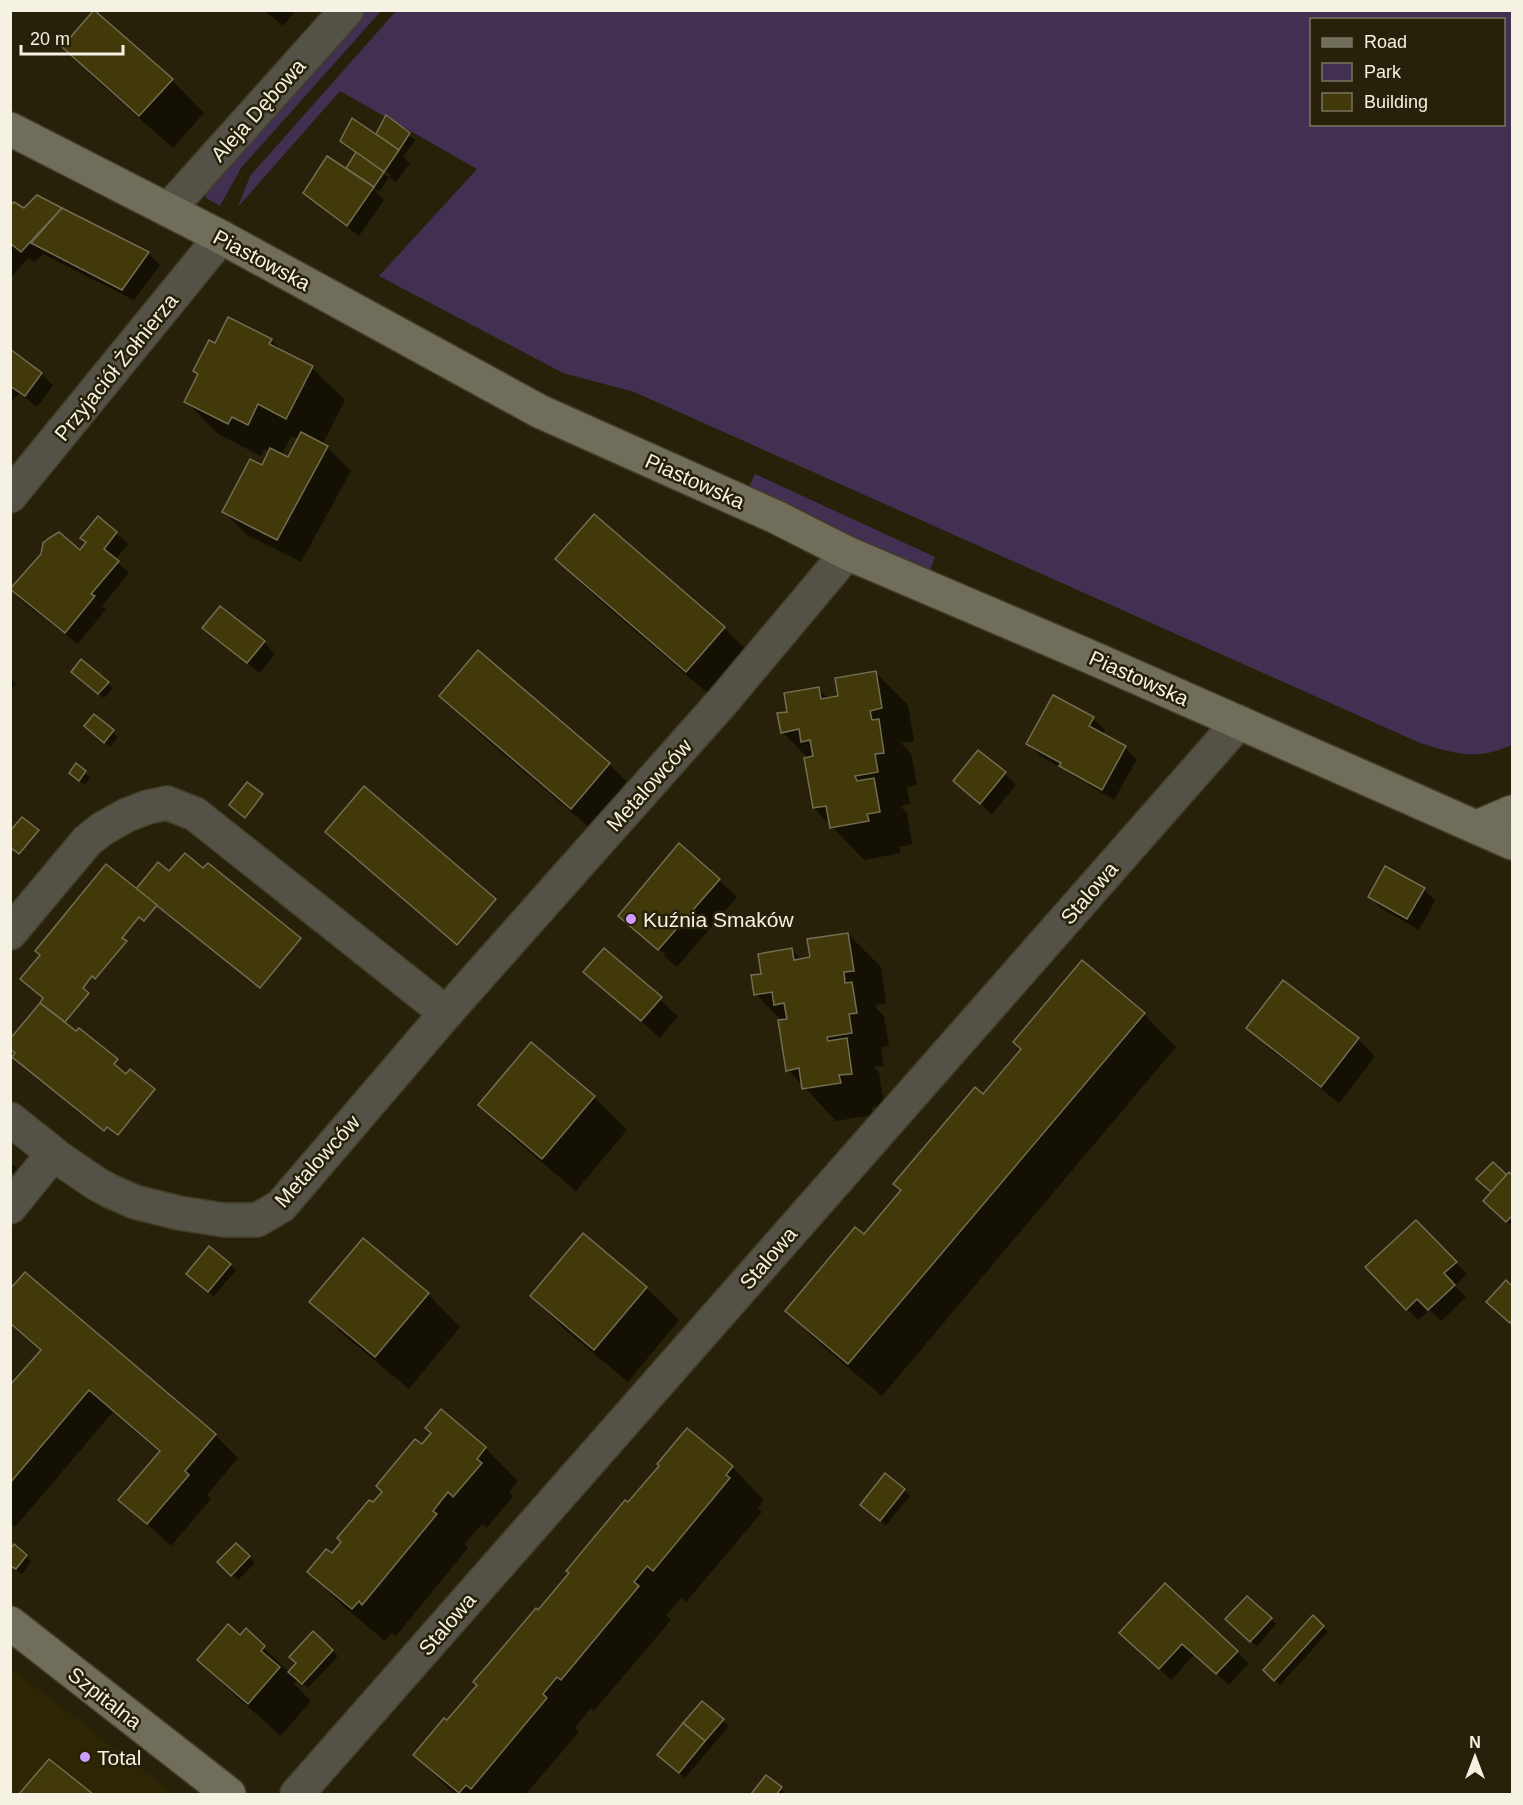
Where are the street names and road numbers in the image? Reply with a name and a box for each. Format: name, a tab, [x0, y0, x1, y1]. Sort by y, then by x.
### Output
street label: Aleja Dębowa	[206, 54, 310, 166]
street label: Piastowska	[210, 225, 315, 295]
street label: Przyjaciół Żołnierza	[50, 289, 182, 445]
street label: Piastowska	[642, 449, 748, 513]
street label: Piastowska	[1086, 646, 1192, 710]
street label: Metalowców	[602, 734, 697, 836]
street label: Stalowa	[1056, 857, 1122, 929]
street label: Metalowców	[270, 1110, 365, 1212]
street label: Stalowa	[735, 1222, 801, 1294]
street label: Stalowa	[414, 1588, 480, 1660]
street label: Szpitalna	[64, 1662, 146, 1734]

